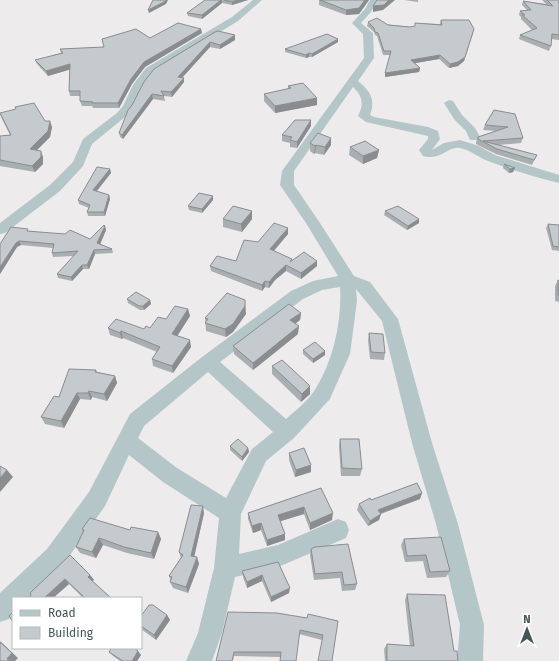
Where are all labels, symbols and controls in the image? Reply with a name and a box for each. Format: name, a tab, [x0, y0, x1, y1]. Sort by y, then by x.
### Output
legend	[12, 597, 142, 649]
text: Road	[48, 606, 76, 620]
north arrow	[507, 609, 547, 649]
text: N	[523, 613, 531, 626]
text: Building	[48, 626, 94, 640]

